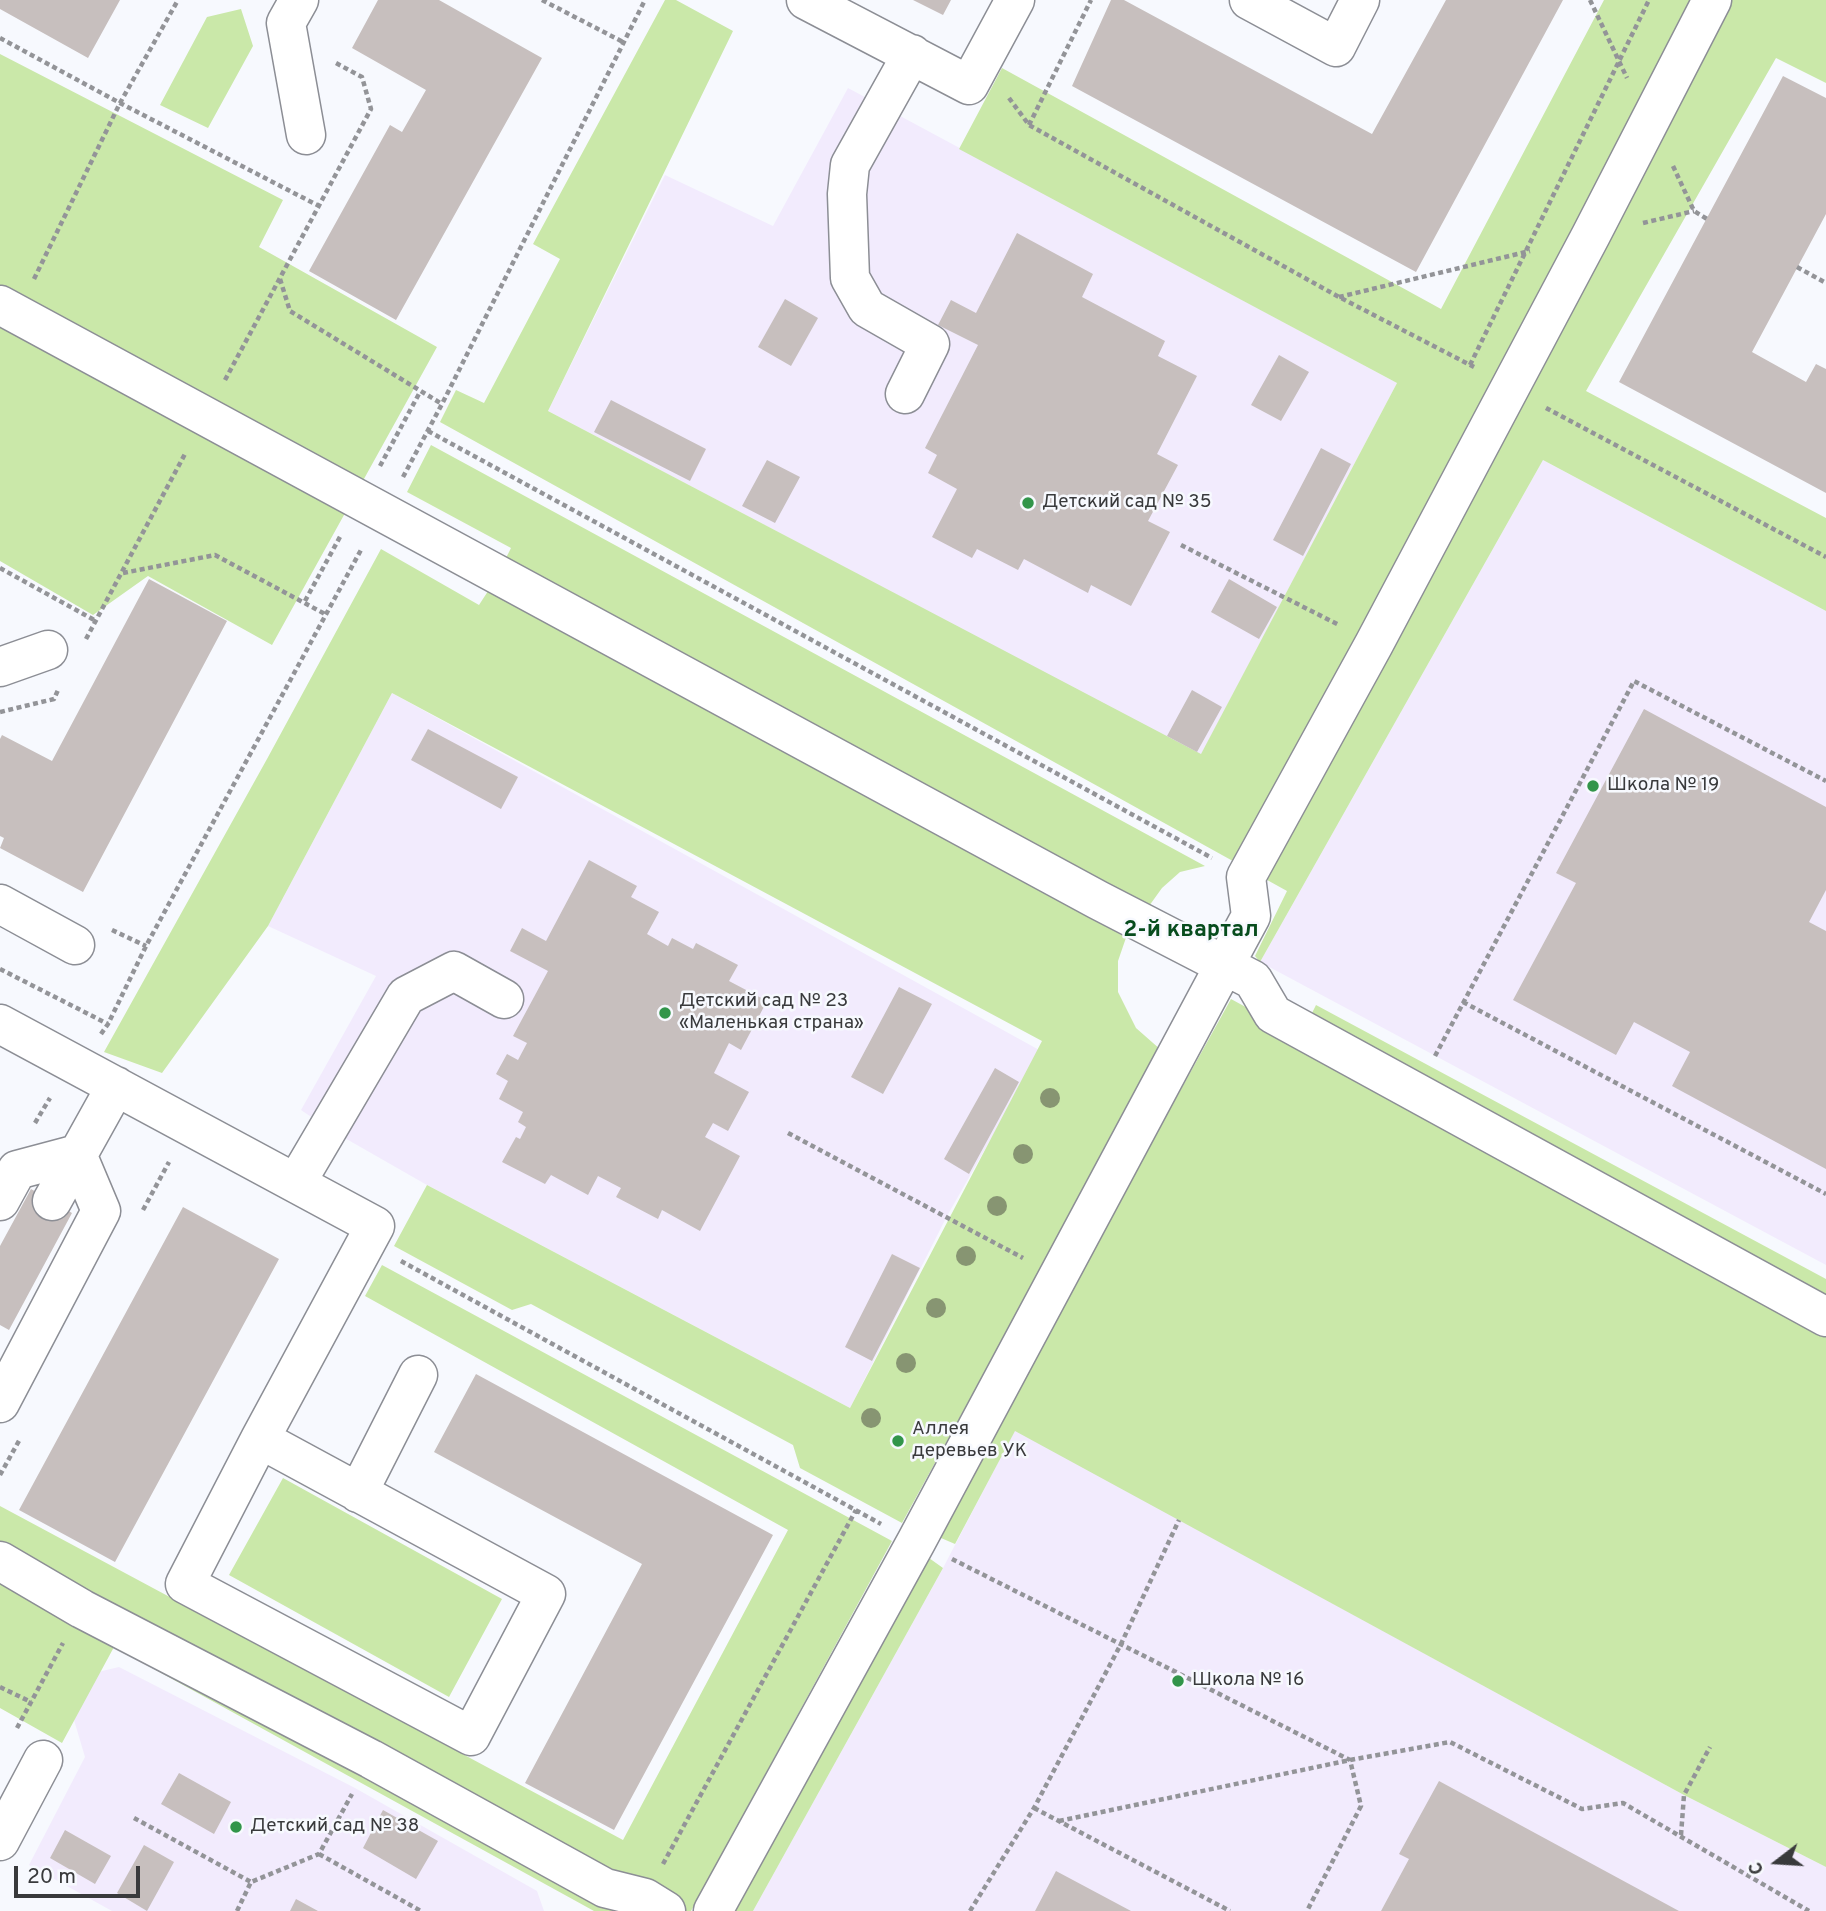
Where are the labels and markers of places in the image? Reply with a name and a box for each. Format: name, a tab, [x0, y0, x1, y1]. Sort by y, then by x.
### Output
place label: Детский сад № 35	[1042, 492, 1211, 514]
marker: Детский сад № 35	[1020, 495, 1036, 511]
place label: Школа № 19	[1607, 775, 1719, 797]
marker: Школа № 19	[1585, 778, 1601, 794]
place label: Детский сад № 23 «Маленькая страна»	[679, 991, 864, 1035]
marker: Детский сад № 23 «Маленькая страна»	[657, 1005, 673, 1021]
place label: Аллея деревьев УК	[912, 1419, 1027, 1463]
marker: Аллея деревьев УК	[890, 1433, 906, 1449]
place label: Школа № 16	[1192, 1670, 1304, 1692]
marker: Школа № 16	[1170, 1673, 1186, 1689]
place label: Детский сад № 38	[250, 1816, 419, 1838]
marker: Детский сад № 38	[228, 1819, 244, 1835]

